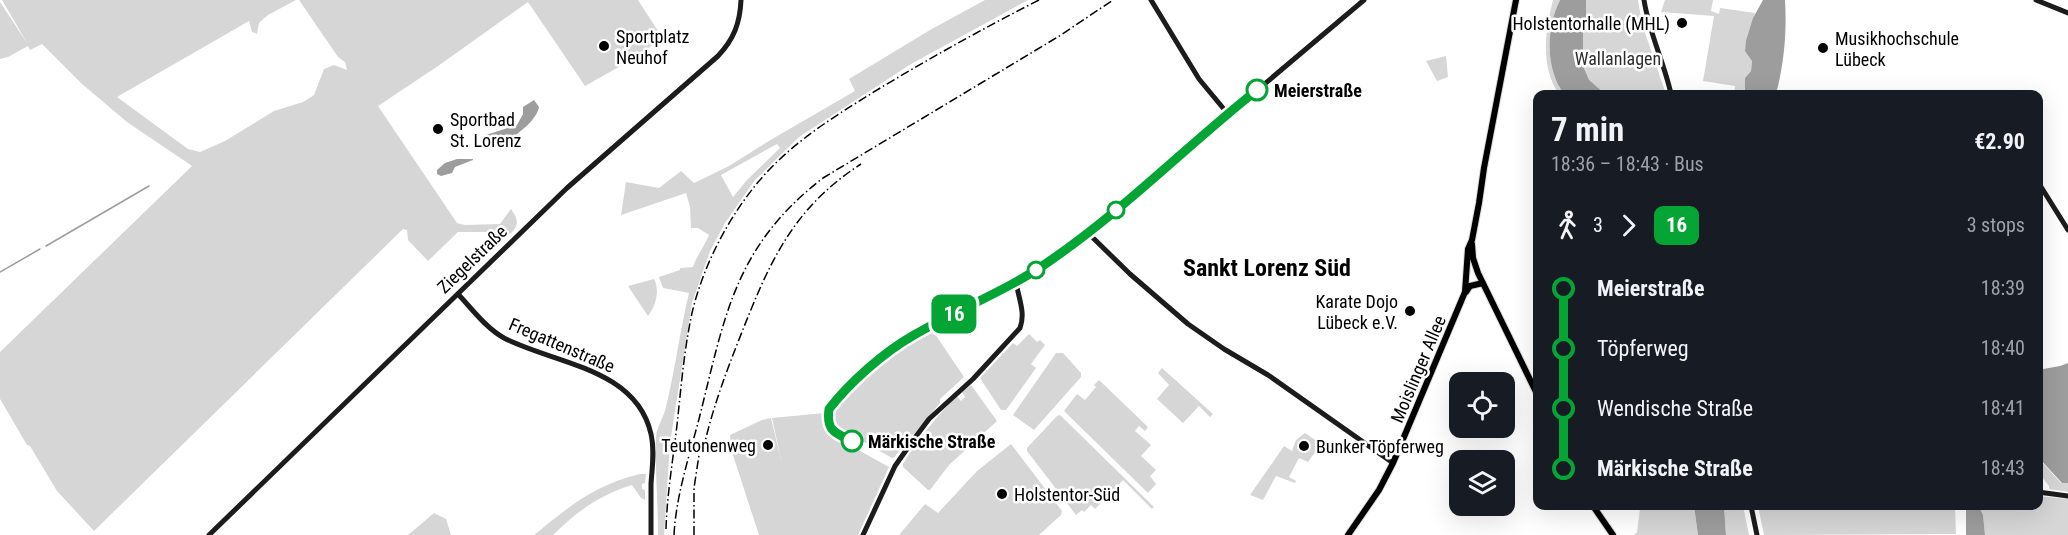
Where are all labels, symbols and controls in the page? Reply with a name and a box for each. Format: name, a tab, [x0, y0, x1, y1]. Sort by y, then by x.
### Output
place label: Holstentorhalle (MHL)	[1512, 13, 1670, 35]
marker: Holstentorhalle (MHL)	[1675, 16, 1689, 30]
place label: Sportplatz Neuhof	[616, 26, 689, 68]
place label: Musikhochschule Lübeck	[1835, 28, 1959, 70]
marker: Sportplatz Neuhof	[597, 39, 611, 53]
marker: Musikhochschule Lübeck	[1816, 41, 1830, 55]
park label: Wallanlagen	[1575, 48, 1661, 69]
marker: Meierstraße	[1246, 79, 1268, 101]
place label: Meierstraße	[1274, 80, 1362, 101]
place label: Sportbad St. Lorenz	[450, 109, 522, 151]
text: 7 min	[1551, 110, 1624, 149]
marker: Sportbad St. Lorenz	[431, 122, 445, 136]
text: €2.90	[1974, 129, 2025, 154]
text: 18:36 – 18:43 · Bus	[1551, 152, 1704, 176]
unlabelled marker	[1107, 201, 1125, 219]
icon: walk	[1551, 209, 1584, 242]
icon: forward	[1612, 209, 1645, 242]
text: 3	[1593, 213, 1603, 237]
text: 16	[1666, 213, 1687, 237]
text: 3 stops	[1967, 213, 2025, 237]
street label: Ziegelstraße	[433, 221, 511, 297]
district label: Sankt Lorenz Süd	[1183, 254, 1351, 282]
unlabelled marker	[1027, 261, 1045, 279]
text: Meierstraße	[1597, 276, 1704, 301]
text: 18:39	[1981, 276, 2025, 300]
place label: Karate Dojo Lübeck e.V.	[1316, 291, 1398, 333]
line badge: 16	[927, 294, 981, 334]
text: 16	[943, 302, 965, 326]
marker: Karate Dojo Lübeck e.V.	[1403, 304, 1417, 318]
street label: Moislinger Allee	[1386, 312, 1450, 426]
street label: Fregattenstraße	[506, 313, 618, 377]
text: Töpferweg	[1597, 336, 1689, 361]
text: 18:40	[1981, 336, 2025, 360]
map controls	[1449, 372, 1515, 516]
button: locate	[1449, 372, 1515, 438]
text: Wendische Straße	[1597, 396, 1753, 421]
text: 18:41	[1981, 396, 2025, 420]
marker: Märkische Straße	[841, 430, 863, 452]
place label: Märkische Straße	[868, 431, 996, 452]
place label: Teutonenweg	[661, 435, 756, 456]
place label: Bunker Töpferweg	[1316, 436, 1444, 457]
marker: Teutonenweg	[761, 438, 775, 452]
marker: Bunker Töpferweg	[1297, 439, 1311, 453]
button: layers	[1449, 450, 1515, 516]
text: Märkische Straße	[1597, 456, 1753, 481]
text: 18:43	[1981, 456, 2025, 480]
place label: Holstentor-Süd	[1014, 484, 1120, 505]
marker: Holstentor-Süd	[995, 487, 1009, 501]

